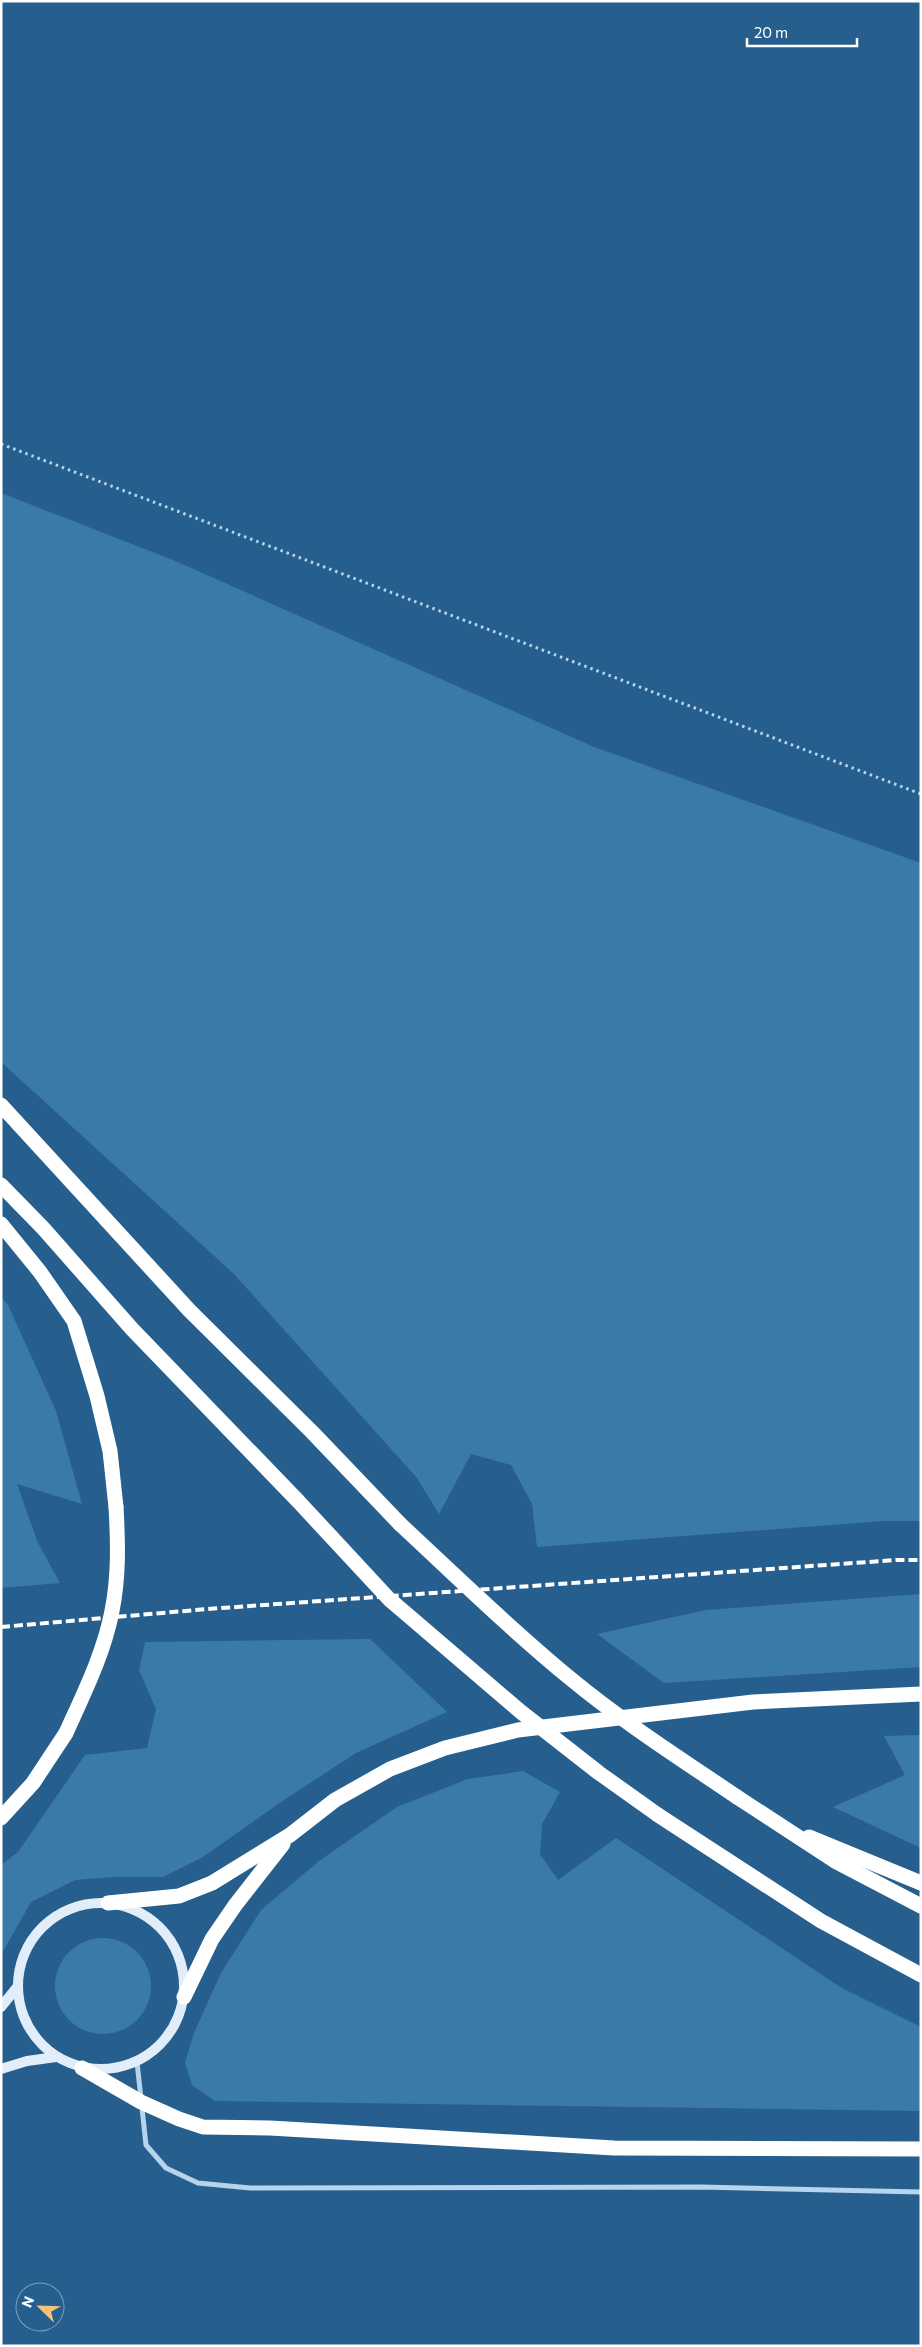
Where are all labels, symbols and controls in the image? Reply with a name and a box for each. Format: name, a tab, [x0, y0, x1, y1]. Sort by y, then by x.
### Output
scale bar	[747, 15, 857, 47]
text: 20 m	[754, 23, 788, 41]
north arrow	[15, 2282, 65, 2332]
text: N	[18, 2294, 37, 2310]

